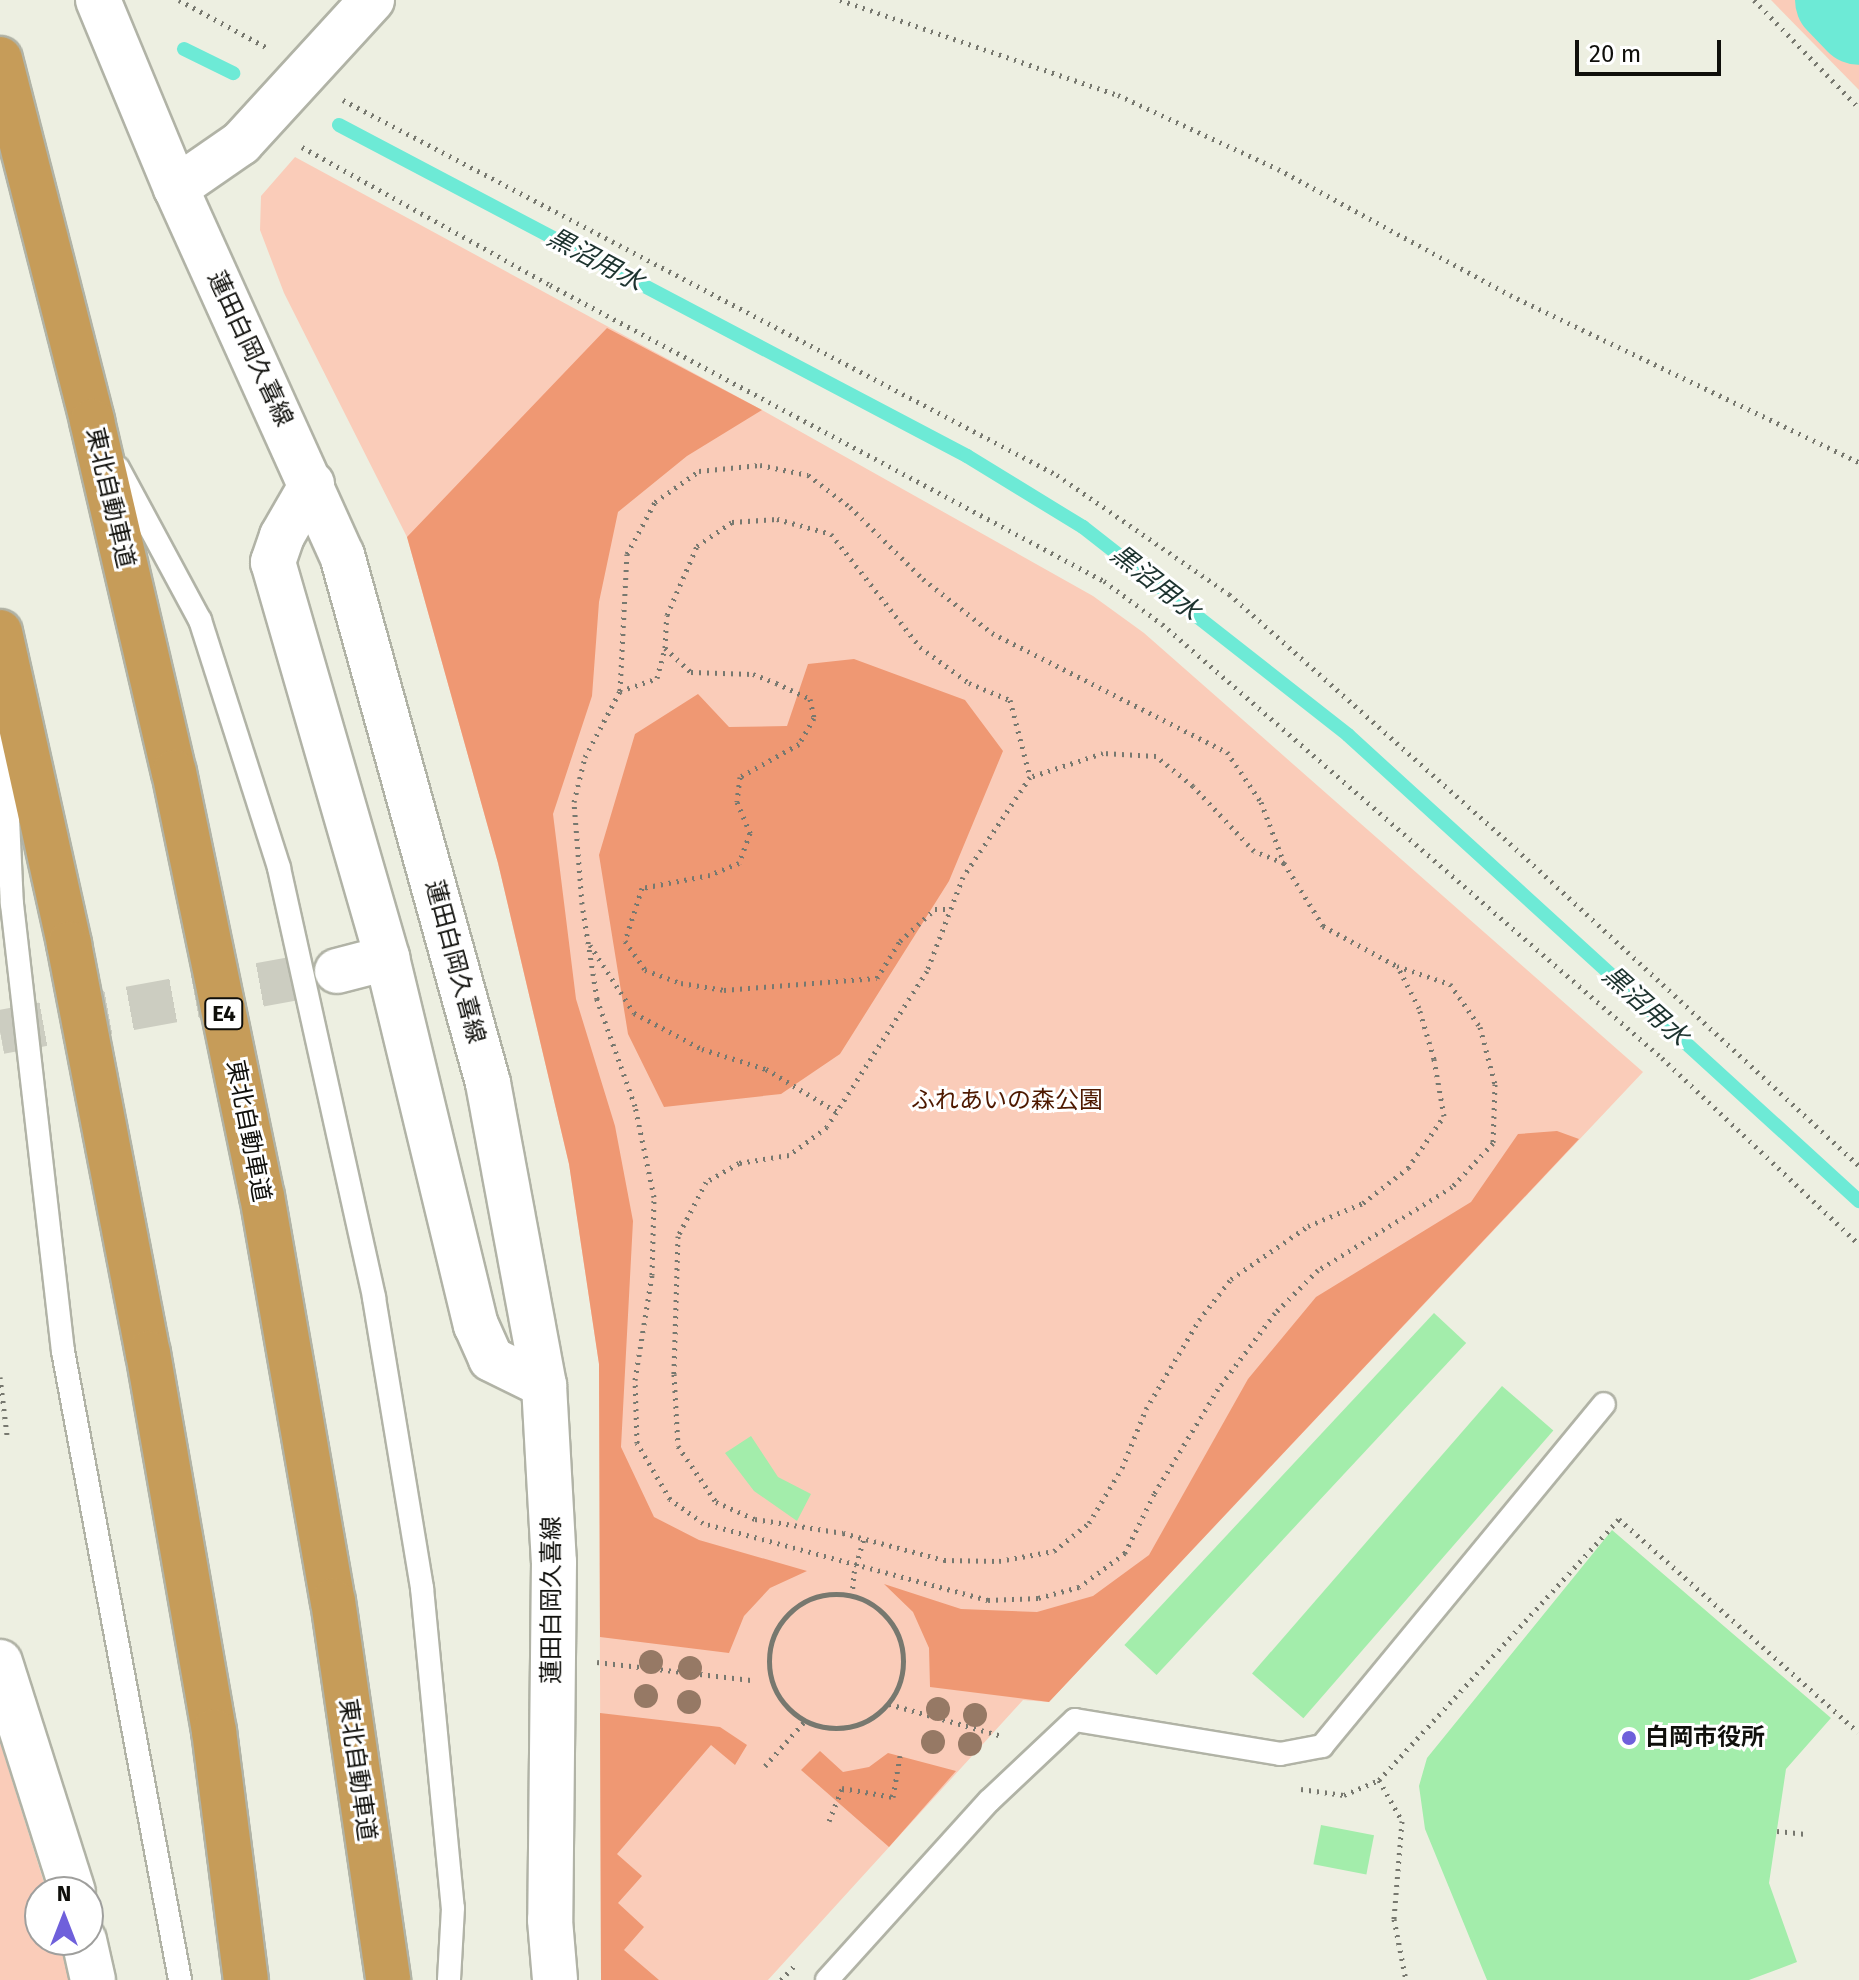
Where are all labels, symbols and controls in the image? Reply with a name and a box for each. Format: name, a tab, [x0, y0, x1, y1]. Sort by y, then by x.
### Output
scale bar	[1579, 24, 1725, 74]
text: 20 m	[1589, 40, 1641, 68]
water label: 黒沼用水	[542, 222, 648, 298]
street label: 蓮田白岡久喜線	[201, 267, 299, 431]
street label: 東北自動車道	[80, 425, 140, 571]
water label: 黒沼用水	[1104, 539, 1206, 627]
street label: 蓮田白岡久喜線	[419, 877, 491, 1047]
water label: 黒沼用水	[1596, 960, 1694, 1052]
road number: E4	[204, 996, 244, 1032]
street label: 東北自動車道	[220, 1058, 276, 1204]
park label: ふれあいの森公園	[911, 1087, 1103, 1115]
street label: 蓮田白岡久喜線	[538, 1516, 566, 1684]
street label: 東北自動車道	[333, 1697, 381, 1843]
place label: 白岡市役所	[1645, 1724, 1765, 1752]
marker: 白岡市役所	[1620, 1729, 1638, 1747]
north arrow	[24, 1876, 104, 1956]
text: N	[57, 1880, 71, 1907]

